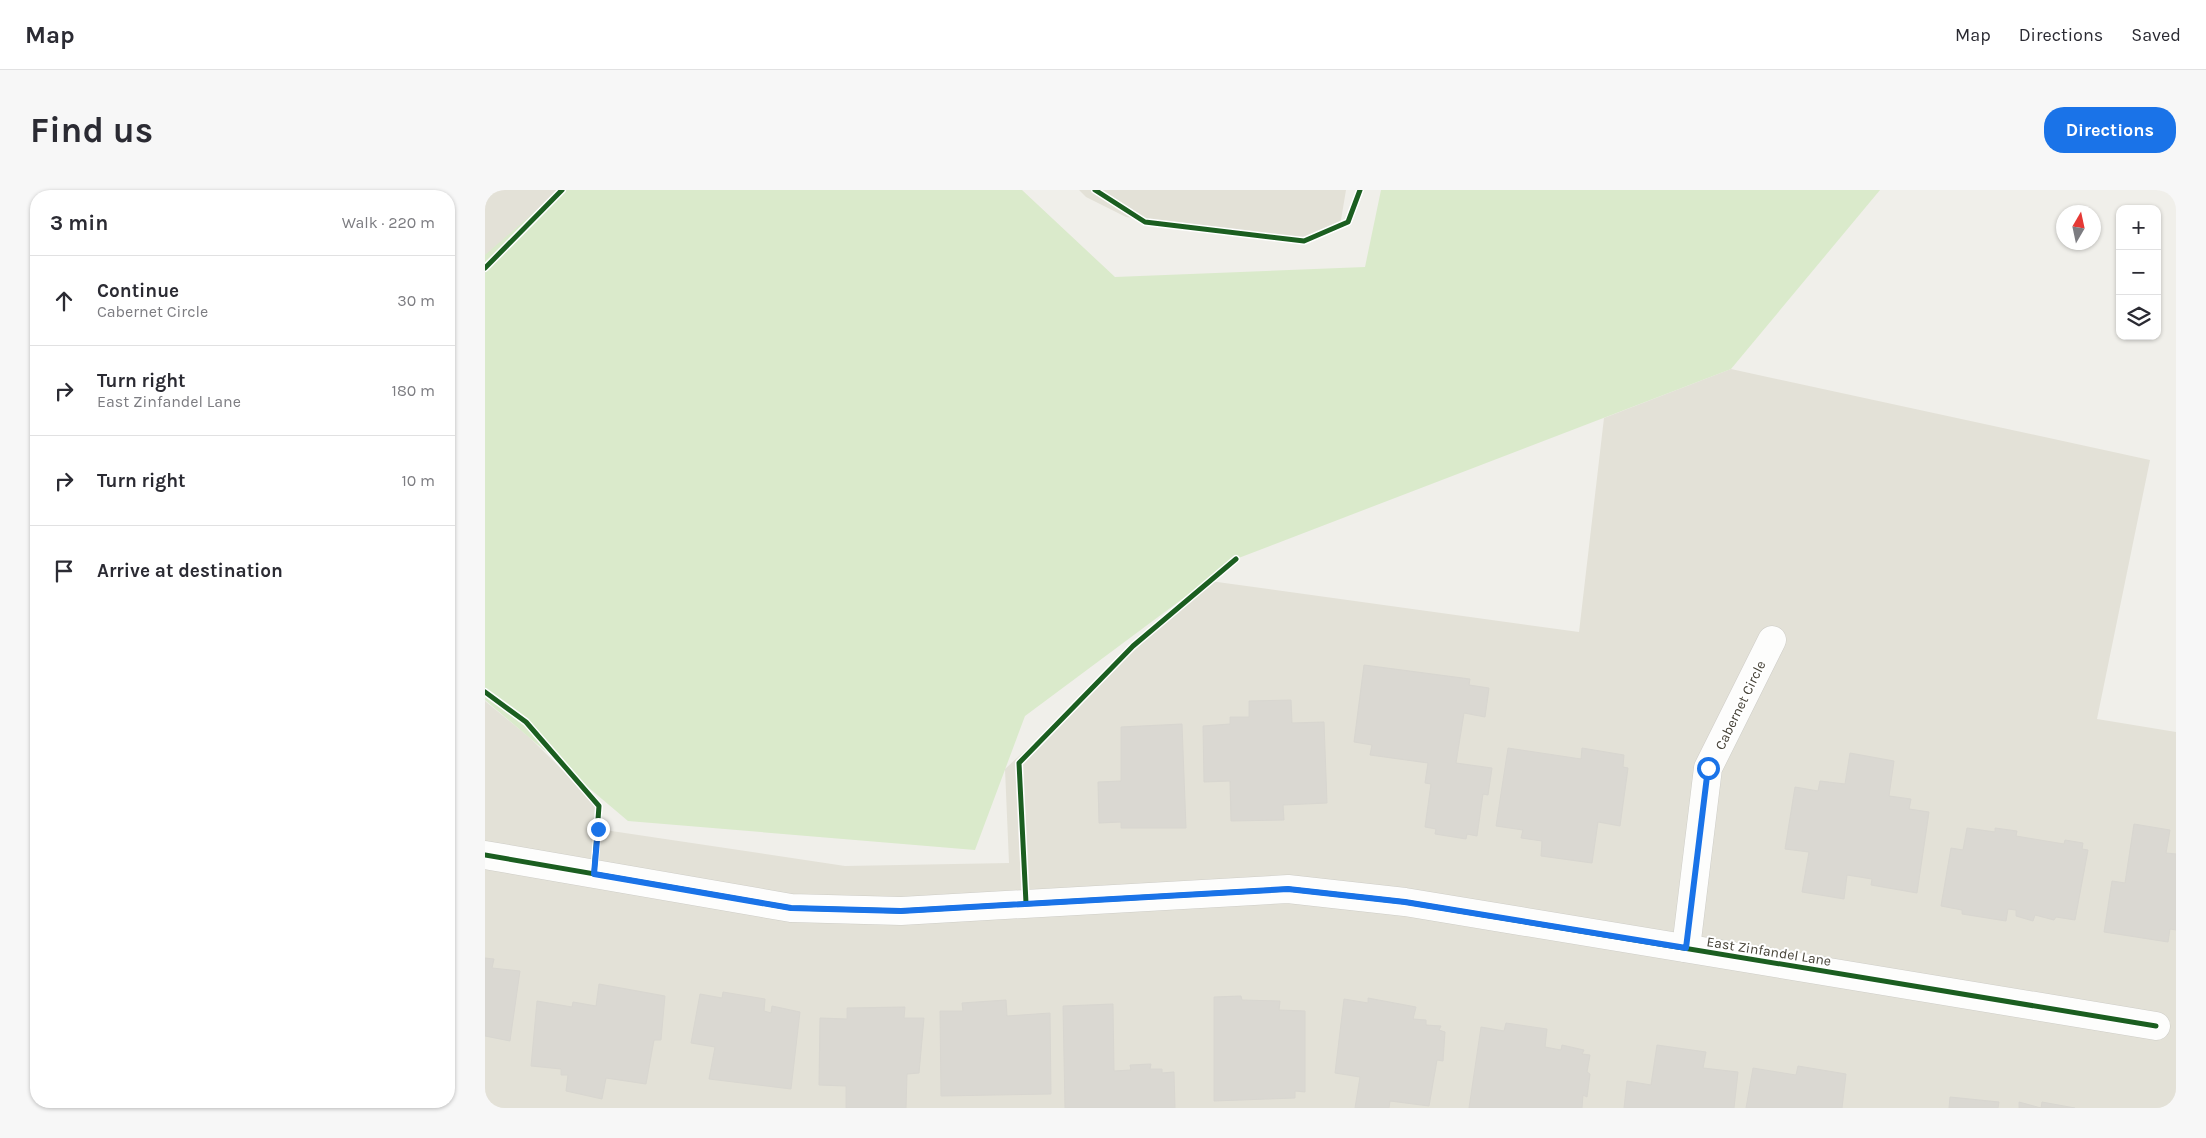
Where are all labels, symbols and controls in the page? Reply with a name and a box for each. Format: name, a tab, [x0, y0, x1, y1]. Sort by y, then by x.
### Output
text: Map	[25, 21, 75, 49]
text: Map	[1955, 24, 1991, 46]
text: Directions	[2019, 24, 2103, 46]
text: Saved	[2131, 24, 2181, 46]
button: Directions	[2044, 107, 2176, 153]
text: Find us	[30, 110, 153, 151]
north arrow	[2056, 205, 2101, 250]
map controls	[2116, 205, 2161, 340]
button: +	[2116, 205, 2161, 250]
text: 3 min	[50, 211, 108, 235]
text: Walk · 220 m	[342, 213, 435, 232]
button: −	[2116, 250, 2161, 295]
text: Continue	[97, 280, 179, 302]
icon: ahead	[50, 287, 78, 315]
text: 30 m	[397, 291, 435, 310]
button: layers	[2116, 295, 2161, 340]
text: Cabernet Circle	[97, 302, 208, 321]
text: Turn right	[97, 370, 186, 392]
icon: right	[50, 377, 78, 405]
text: 180 m	[392, 381, 435, 400]
text: East Zinfandel Lane	[97, 392, 241, 411]
icon: right	[50, 467, 78, 495]
text: Turn right	[97, 470, 186, 492]
text: 10 m	[401, 471, 435, 490]
icon: arrive	[50, 557, 78, 585]
text: Arrive at destination	[97, 560, 283, 582]
street label: Cabernet Circle	[1712, 658, 1769, 753]
route start	[1697, 757, 1720, 780]
route end	[587, 818, 610, 841]
street label: East Zinfandel Lane	[1705, 933, 1832, 970]

